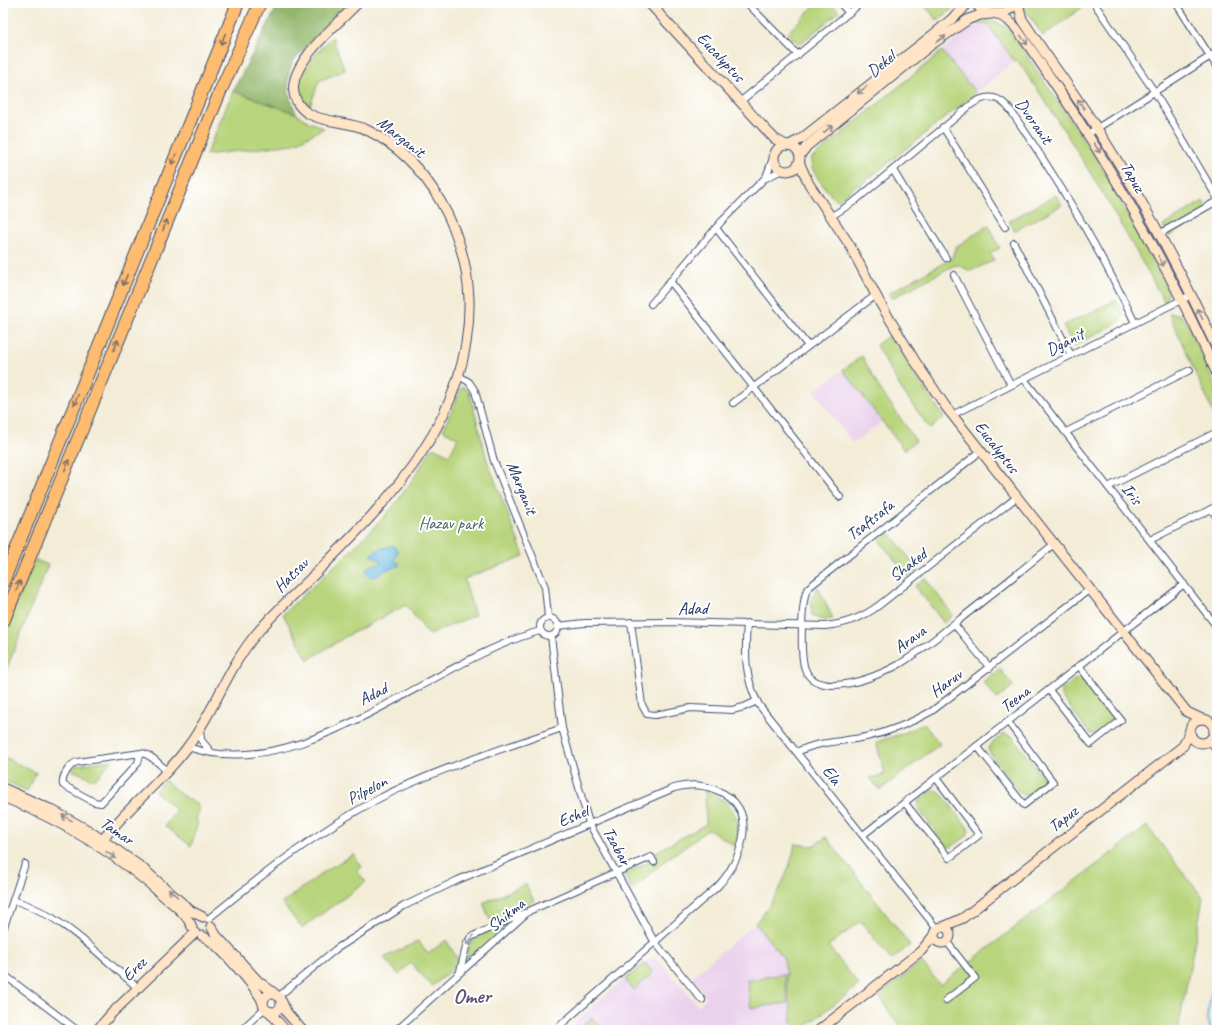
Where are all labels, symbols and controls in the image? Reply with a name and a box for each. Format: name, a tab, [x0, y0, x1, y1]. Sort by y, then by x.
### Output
street label: Eucalyptus	[693, 28, 751, 88]
one-way arrow	[219, 33, 226, 45]
one-way arrow	[935, 34, 946, 43]
one-way arrow	[1020, 34, 1028, 45]
street label: Dekel	[863, 44, 902, 82]
one-way arrow	[856, 86, 867, 95]
street label: Dvoranit	[1011, 94, 1059, 150]
one-way arrow	[1077, 99, 1085, 110]
street label: Marganit	[373, 112, 431, 164]
one-way arrow	[823, 124, 834, 133]
one-way arrow	[1093, 142, 1101, 153]
one-way arrow	[170, 153, 177, 165]
street label: Tapuz	[1116, 158, 1151, 197]
one-way arrow	[162, 219, 169, 231]
one-way arrow	[1158, 255, 1166, 267]
one-way arrow	[121, 273, 128, 285]
one-way arrow	[1196, 308, 1203, 320]
street label: Dganit	[1042, 323, 1090, 360]
one-way arrow	[113, 339, 120, 351]
one-way arrow	[71, 394, 79, 406]
street label: Eucalyptus	[970, 417, 1025, 479]
street label: Marganit	[502, 459, 543, 520]
one-way arrow	[64, 460, 71, 472]
street label: Iris	[1117, 479, 1148, 510]
street label: Tsaftsafa	[842, 494, 899, 545]
park label: Hazav park	[419, 513, 485, 534]
street label: Shaked	[885, 542, 933, 586]
street label: Hatsav	[269, 552, 314, 597]
one-way arrow	[14, 580, 22, 592]
street label: Adad	[678, 598, 711, 619]
street label: Arava	[890, 620, 931, 658]
street label: Haruv	[926, 663, 967, 702]
street label: Adad	[355, 676, 394, 710]
street label: Teena	[996, 680, 1036, 717]
street label: Ela	[818, 761, 847, 790]
street label: Pilpelon	[343, 770, 392, 809]
street label: Eshel	[555, 799, 594, 832]
street label: Tapuz	[1044, 800, 1083, 837]
street label: Tamar	[96, 812, 139, 851]
one-way arrow	[61, 814, 73, 822]
street label: Tzabar	[598, 823, 637, 870]
one-way arrow	[105, 851, 116, 859]
one-way arrow	[167, 889, 178, 898]
street label: Shikma	[483, 893, 530, 936]
one-way arrow	[466, 935, 475, 945]
street label: Erez	[117, 951, 152, 986]
district label: Omer	[453, 983, 493, 1009]

